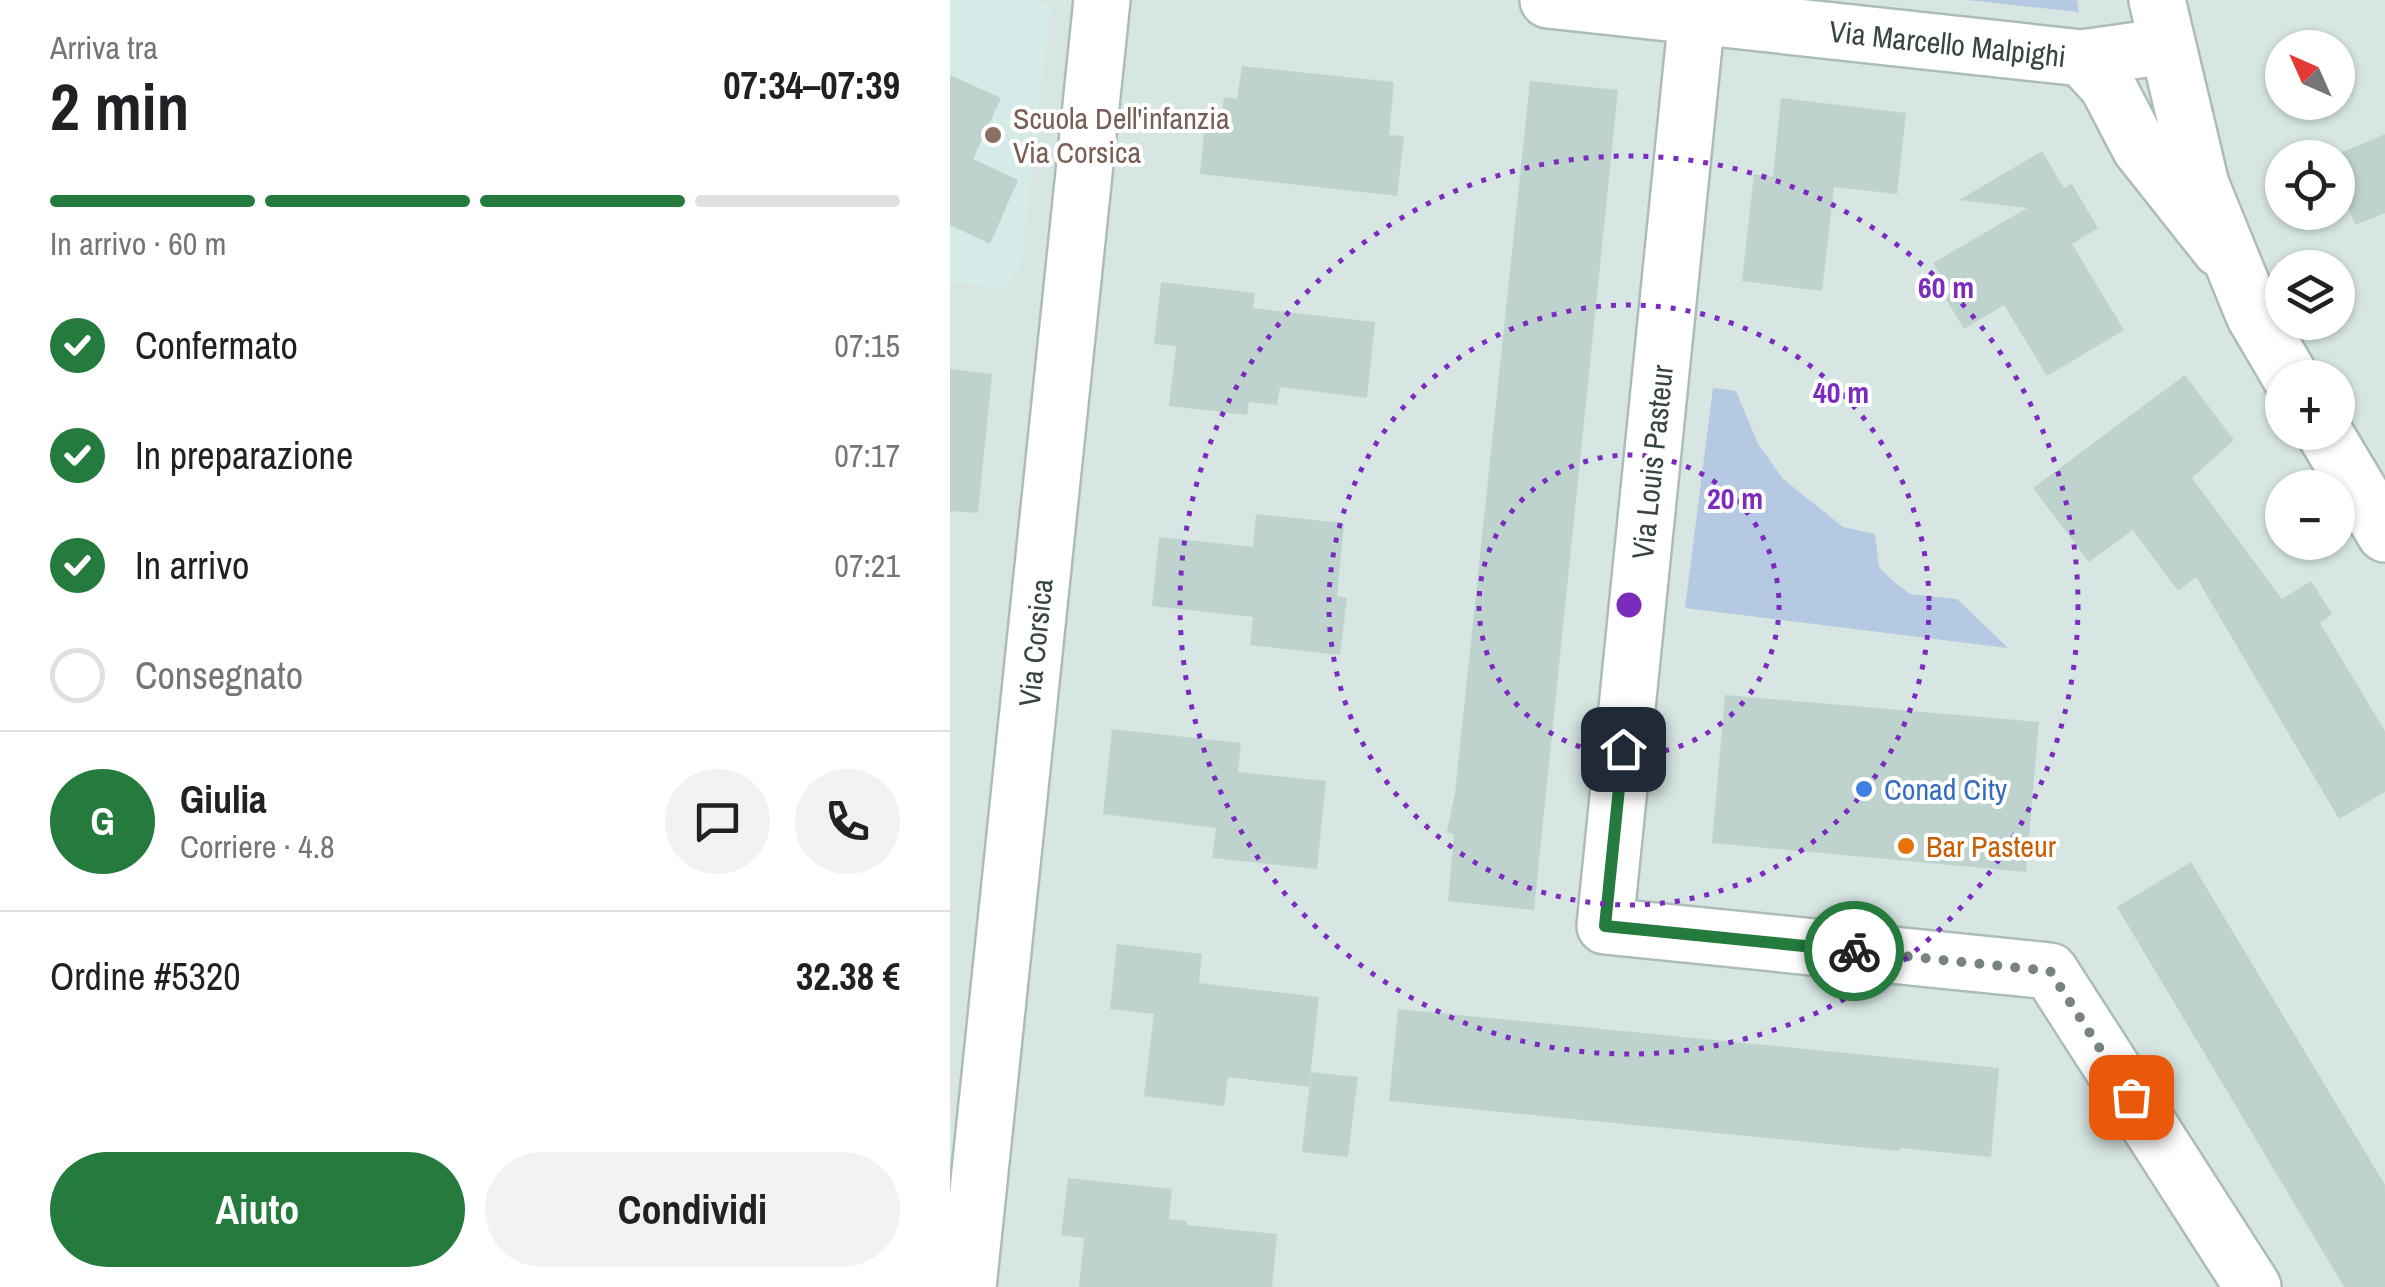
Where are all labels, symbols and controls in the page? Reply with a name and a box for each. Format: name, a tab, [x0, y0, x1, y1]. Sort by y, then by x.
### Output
street label: Via Marcello Malpighi	[1827, 11, 2068, 76]
text: Arriva tra	[50, 26, 158, 69]
north arrow	[2265, 30, 2355, 120]
map controls	[2265, 30, 2355, 560]
text: 07:34–07:39	[723, 60, 900, 111]
text: 2 min	[50, 63, 189, 150]
place label: Scuola Dell'infanzia Via Corsica	[1013, 98, 1230, 172]
marker: Scuola Dell'infanzia Via Corsica	[982, 124, 1004, 146]
button: locate	[2265, 140, 2355, 230]
text: In arrivo · 60 m	[50, 222, 226, 265]
button: layers	[2265, 250, 2355, 340]
text: 60 m	[1918, 267, 1974, 307]
icon: check	[50, 318, 105, 373]
text: Confermato	[135, 320, 298, 371]
text: 07:15	[834, 324, 900, 367]
button: +	[2265, 360, 2355, 450]
street label: Via Louis Pasteur	[1622, 362, 1682, 561]
text: 40 m	[1813, 372, 1869, 412]
icon: check	[50, 428, 105, 483]
text: In preparazione	[135, 430, 353, 481]
text: 07:17	[834, 434, 900, 477]
button: −	[2265, 470, 2355, 560]
text: 20 m	[1707, 478, 1763, 518]
icon: check	[50, 538, 105, 593]
text: In arrivo	[135, 540, 249, 591]
text: 07:21	[834, 544, 900, 587]
street label: Via Corsica	[1009, 576, 1062, 708]
centre of rings	[1611, 587, 1647, 623]
text: Consegnato	[135, 650, 303, 701]
pin	[1581, 707, 1666, 792]
icon: home	[1596, 722, 1651, 777]
button: chat	[665, 769, 770, 874]
button: phone	[795, 769, 900, 874]
place label: Conad City	[1884, 769, 2008, 809]
text: Giulia	[180, 774, 267, 825]
marker: Conad City	[1853, 778, 1875, 800]
text: G	[90, 796, 115, 847]
text: Corriere · 4.8	[180, 825, 335, 868]
place label: Bar Pasteur	[1926, 826, 2057, 866]
marker: Bar Pasteur	[1895, 835, 1917, 857]
courier	[1804, 901, 1904, 1001]
icon: bike	[1827, 924, 1882, 979]
text: Ordine #5320	[50, 951, 241, 1002]
text: 32.38 €	[796, 951, 900, 1002]
pin	[2089, 1055, 2174, 1140]
icon: bag	[2104, 1070, 2159, 1125]
button: Aiuto	[50, 1152, 465, 1267]
button: Condividi	[485, 1152, 900, 1267]

